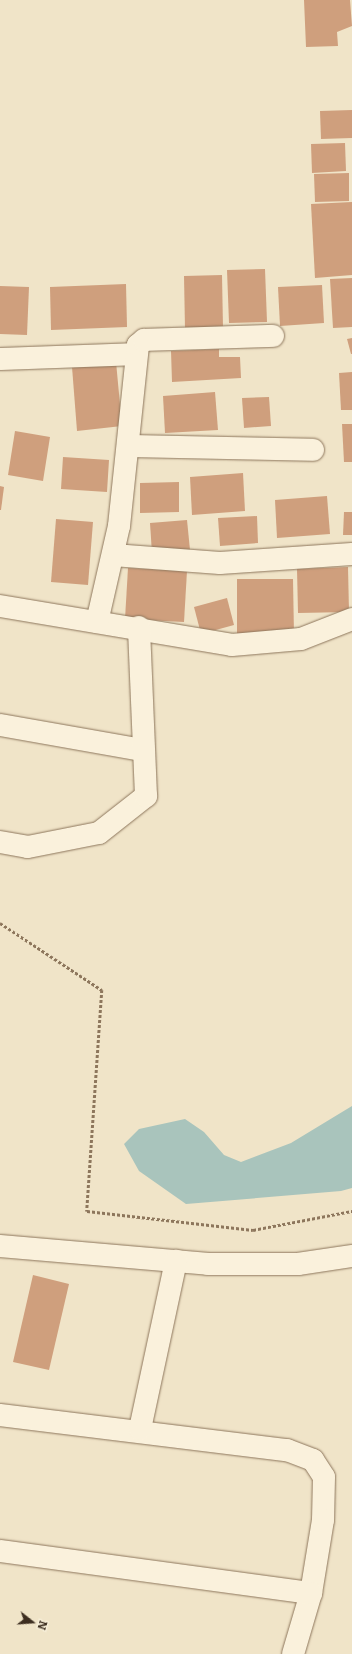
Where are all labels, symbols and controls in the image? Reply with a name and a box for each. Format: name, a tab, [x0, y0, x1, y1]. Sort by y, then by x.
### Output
north arrow	[12, 1602, 52, 1642]
text: N	[34, 1619, 52, 1632]

